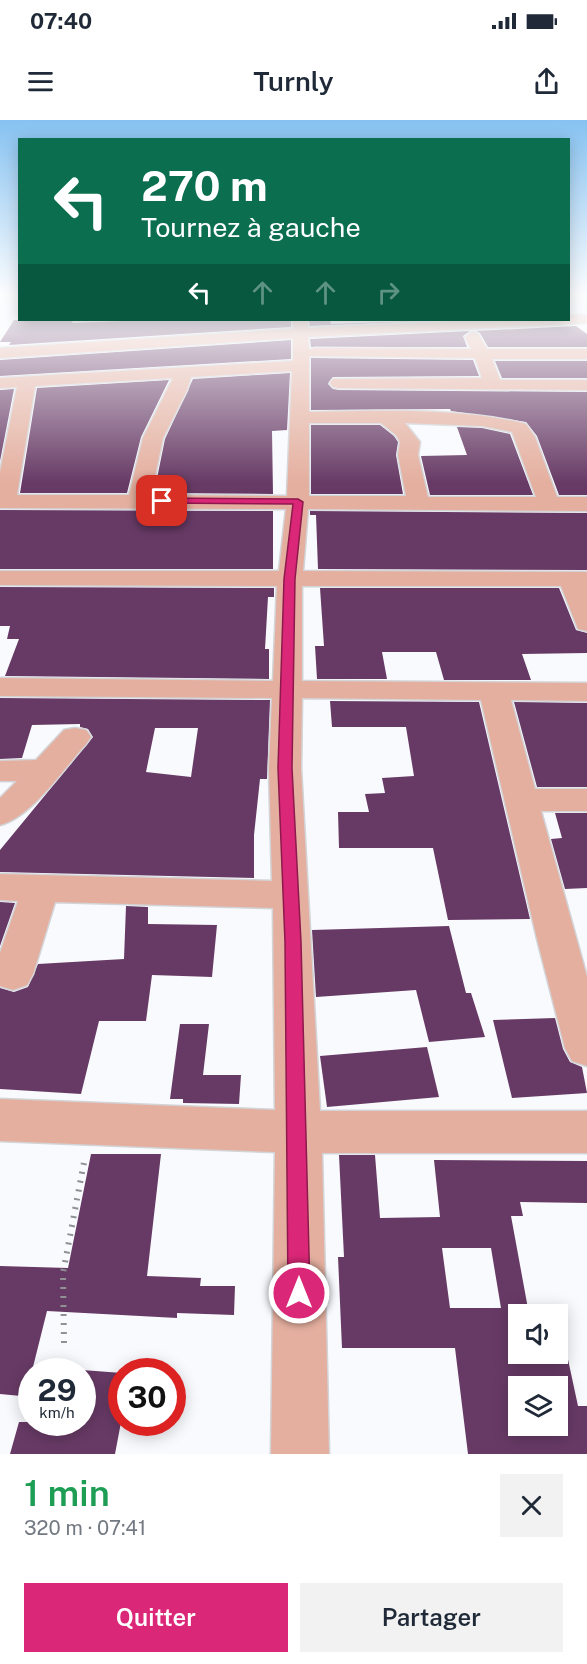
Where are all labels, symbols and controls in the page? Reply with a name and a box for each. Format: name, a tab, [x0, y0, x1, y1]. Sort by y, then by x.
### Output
text: 07:40	[30, 8, 92, 34]
icon: menu	[24, 65, 57, 98]
text: Turnly	[253, 65, 334, 97]
icon: share	[530, 65, 563, 98]
text: 270 m	[141, 161, 268, 210]
icon: left	[42, 162, 120, 240]
text: Tournez à gauche	[141, 211, 361, 243]
icon: left	[183, 276, 216, 309]
icon: ahead	[246, 276, 279, 309]
icon: ahead	[309, 276, 342, 309]
icon: right	[372, 276, 405, 309]
pin	[136, 475, 187, 526]
icon: arrive	[145, 484, 178, 517]
position arrow	[267, 1261, 331, 1325]
map controls	[508, 1304, 568, 1436]
button: sound	[508, 1304, 568, 1364]
speed limit sign: 30	[108, 1358, 186, 1436]
text: 29	[38, 1372, 76, 1408]
button: layers	[508, 1376, 568, 1436]
text: km/h	[39, 1404, 75, 1421]
text: 1 min	[24, 1472, 110, 1514]
button: close	[500, 1474, 563, 1537]
text: 320 m · 07:41	[24, 1516, 146, 1540]
button: Quitter	[24, 1583, 288, 1652]
button: Partager	[300, 1583, 563, 1652]

